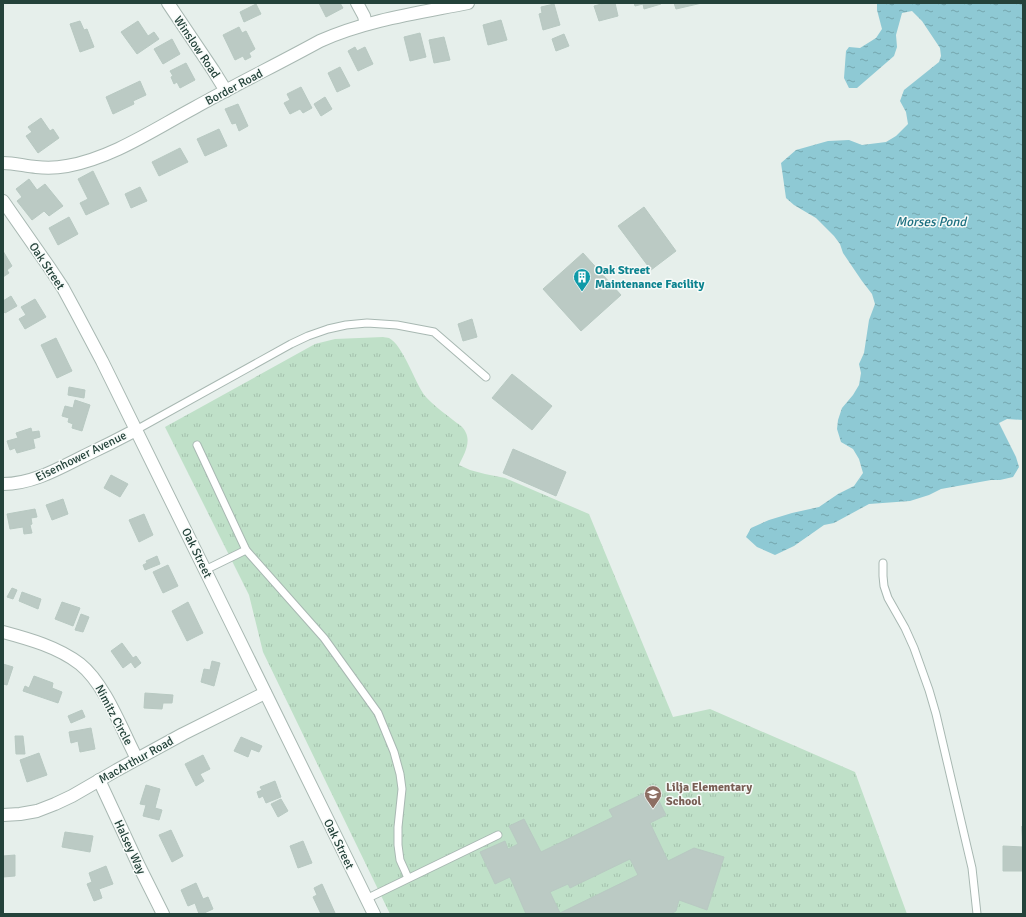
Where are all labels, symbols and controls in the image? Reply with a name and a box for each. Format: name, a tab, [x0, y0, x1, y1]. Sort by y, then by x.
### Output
street label: Winslow Road	[170, 13, 223, 81]
street label: Border Road	[203, 66, 266, 109]
water label: Morses Pond	[896, 214, 968, 230]
street label: Oak Street	[25, 240, 68, 293]
place label: Oak Street Maintenance Facility	[595, 263, 704, 292]
building icon: Oak Street Maintenance Facility	[572, 267, 592, 292]
street label: Eisenhower Avenue	[33, 428, 129, 485]
street label: Oak Street	[178, 526, 215, 581]
street label: Nimitz Circle	[91, 682, 136, 748]
street label: MacArthur Road	[96, 734, 176, 787]
place label: Lilja Elementary School	[666, 780, 752, 809]
school or university icon: Lilja Elementary School	[643, 784, 663, 809]
street label: Oak Street	[320, 817, 357, 872]
street label: Halsey Way	[110, 818, 149, 877]

